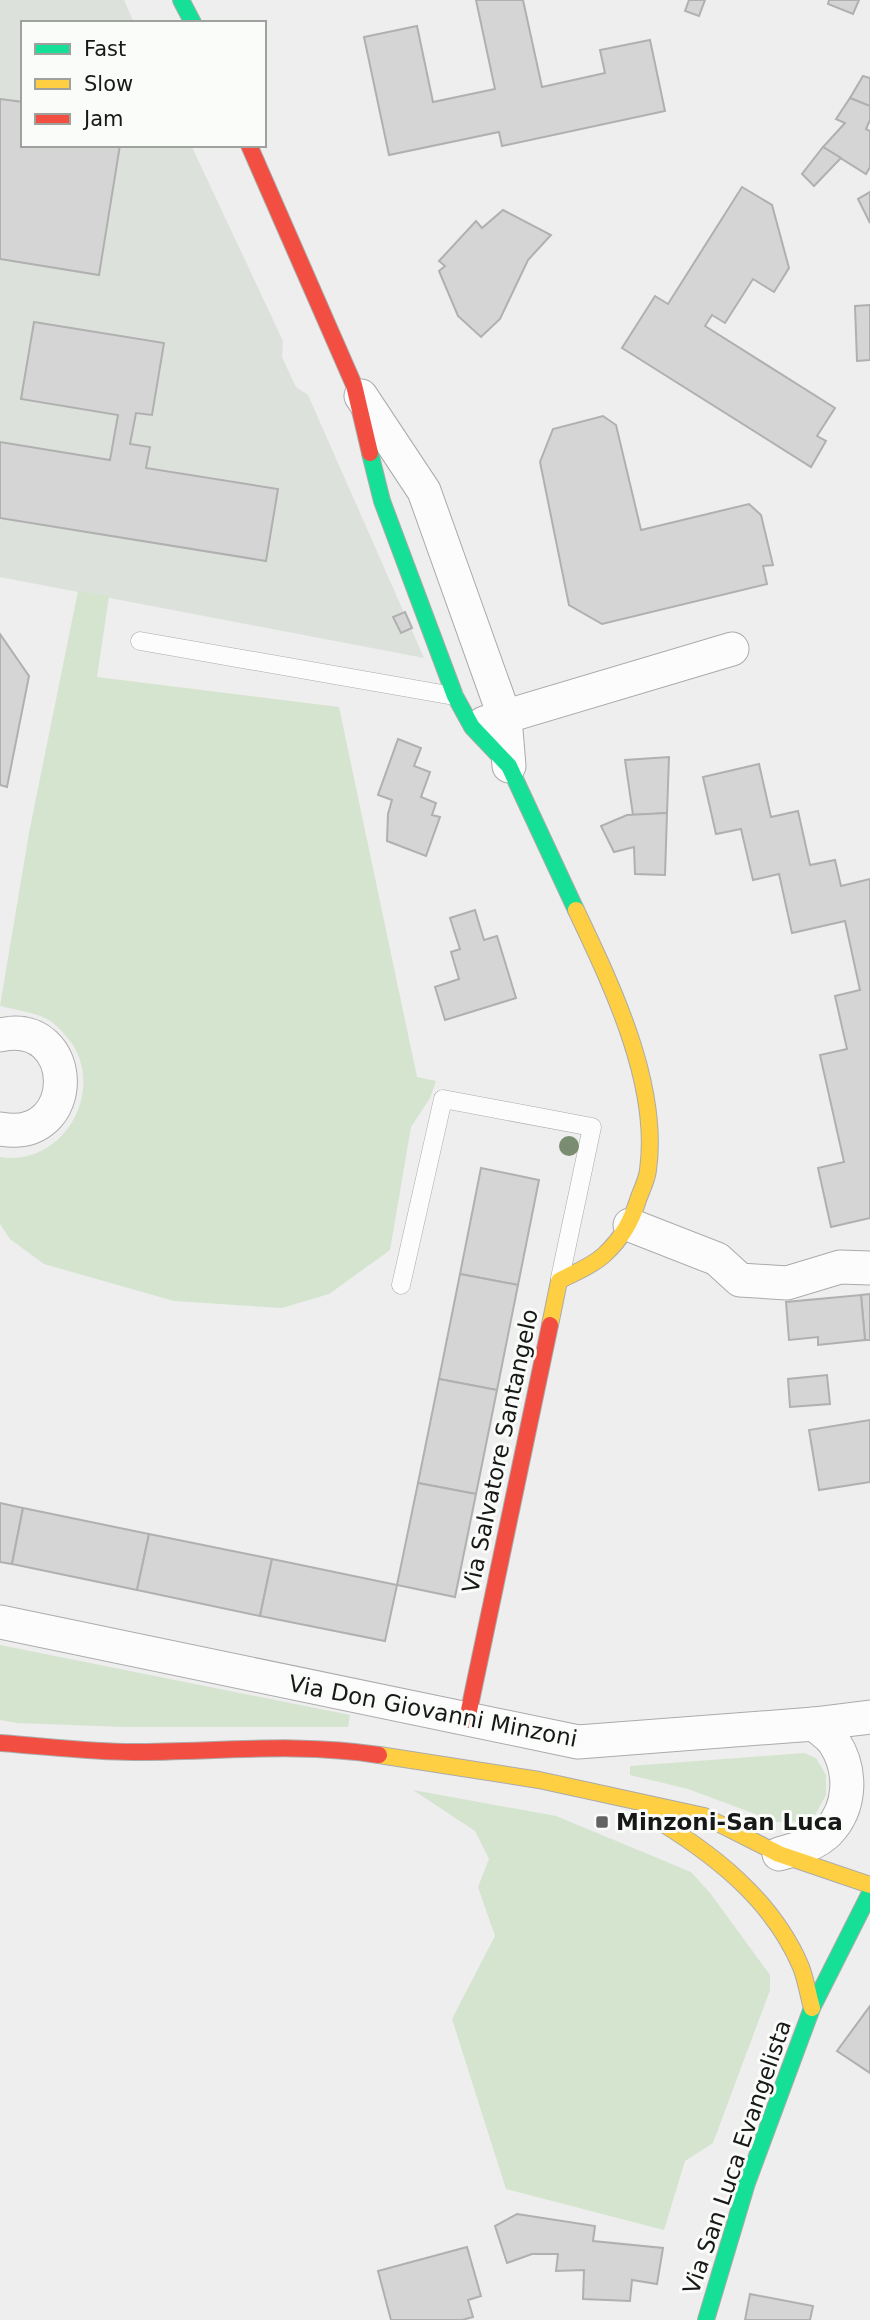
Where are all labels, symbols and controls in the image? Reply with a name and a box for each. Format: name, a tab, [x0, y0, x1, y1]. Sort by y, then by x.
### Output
legend	[21, 21, 266, 147]
text: Fast	[84, 37, 126, 61]
text: Slow	[84, 72, 133, 96]
text: Jam	[82, 107, 124, 131]
street label: Via Salvatore Santangelo	[457, 1307, 543, 1595]
street label: Via Don Giovanni Minzoni	[286, 1670, 580, 1752]
place label: Minzoni-San Luca	[616, 1809, 843, 1835]
marker: Minzoni-San Luca	[594, 1814, 610, 1830]
street label: Via San Luca Evangelista	[678, 2017, 796, 2297]

